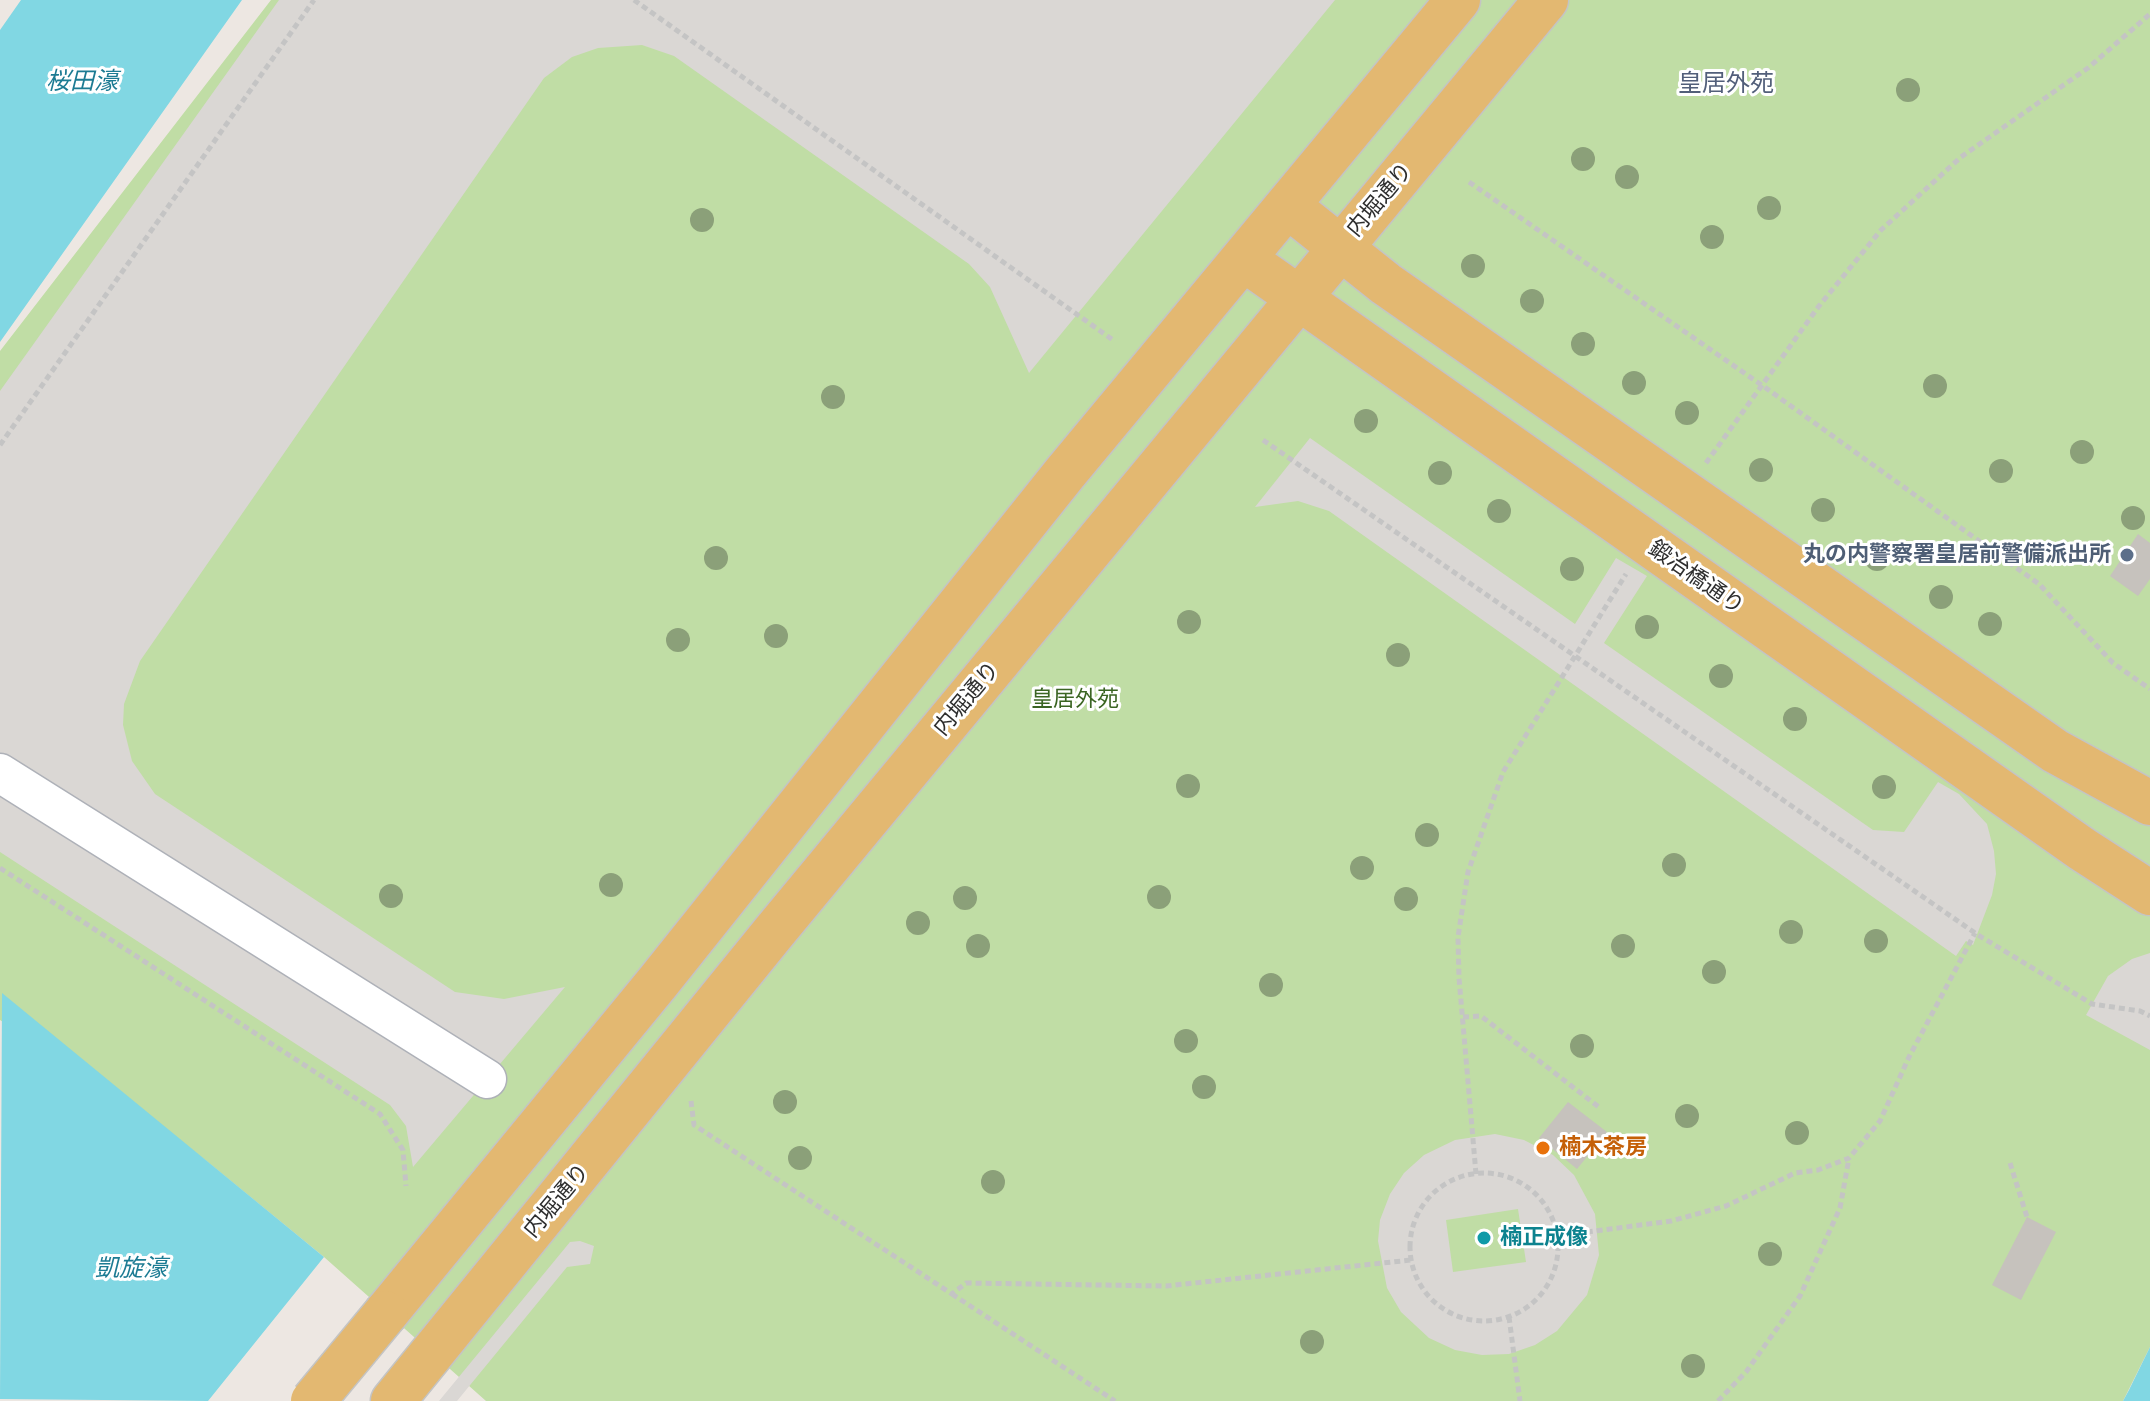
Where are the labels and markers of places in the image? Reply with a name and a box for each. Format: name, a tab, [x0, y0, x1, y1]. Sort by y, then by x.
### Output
place label: 丸の内警察署皇居前警備派出所	[1803, 542, 2111, 568]
marker: 丸の内警察署皇居前警備派出所	[2118, 546, 2136, 564]
place label: 楠木茶房	[1559, 1135, 1647, 1161]
marker: 楠木茶房	[1534, 1139, 1552, 1157]
place label: 楠正成像	[1500, 1225, 1588, 1251]
marker: 楠正成像	[1475, 1229, 1493, 1247]

